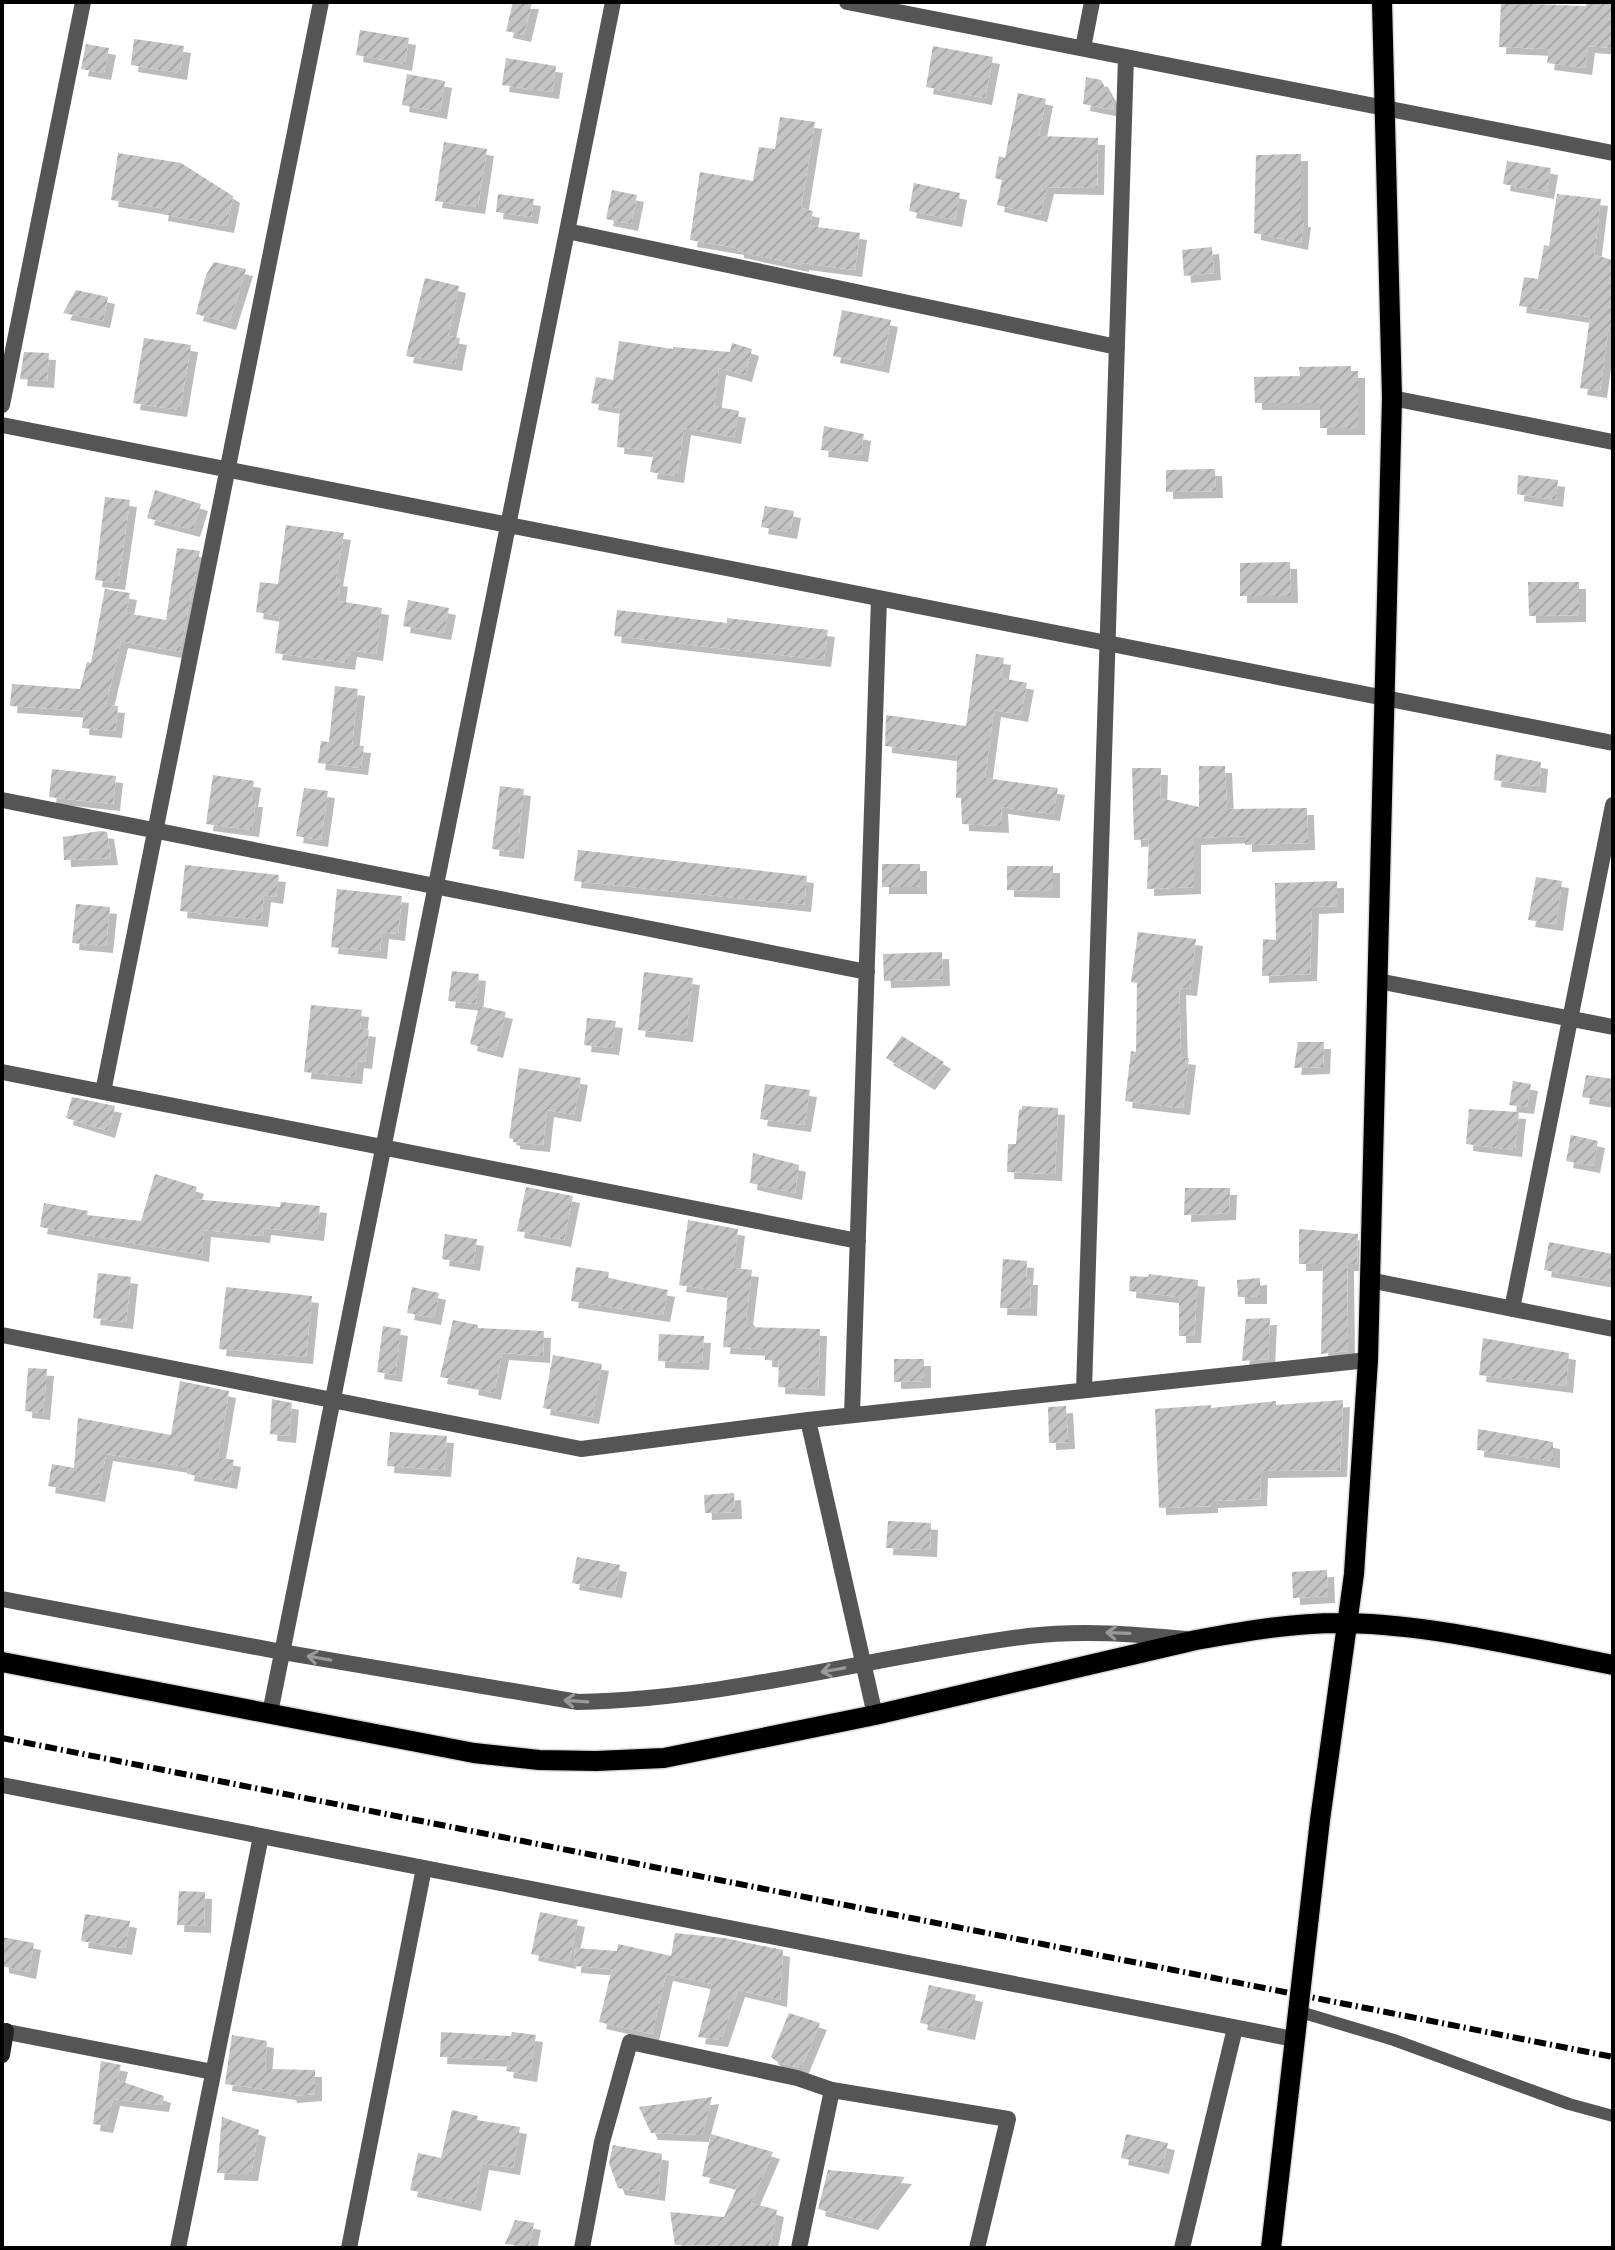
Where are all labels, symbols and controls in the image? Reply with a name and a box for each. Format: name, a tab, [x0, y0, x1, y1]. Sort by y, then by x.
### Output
one-way arrow	[1105, 1626, 1132, 1641]
one-way arrow	[307, 1650, 332, 1665]
one-way arrow	[821, 1663, 846, 1678]
one-way arrow	[563, 1693, 590, 1708]

